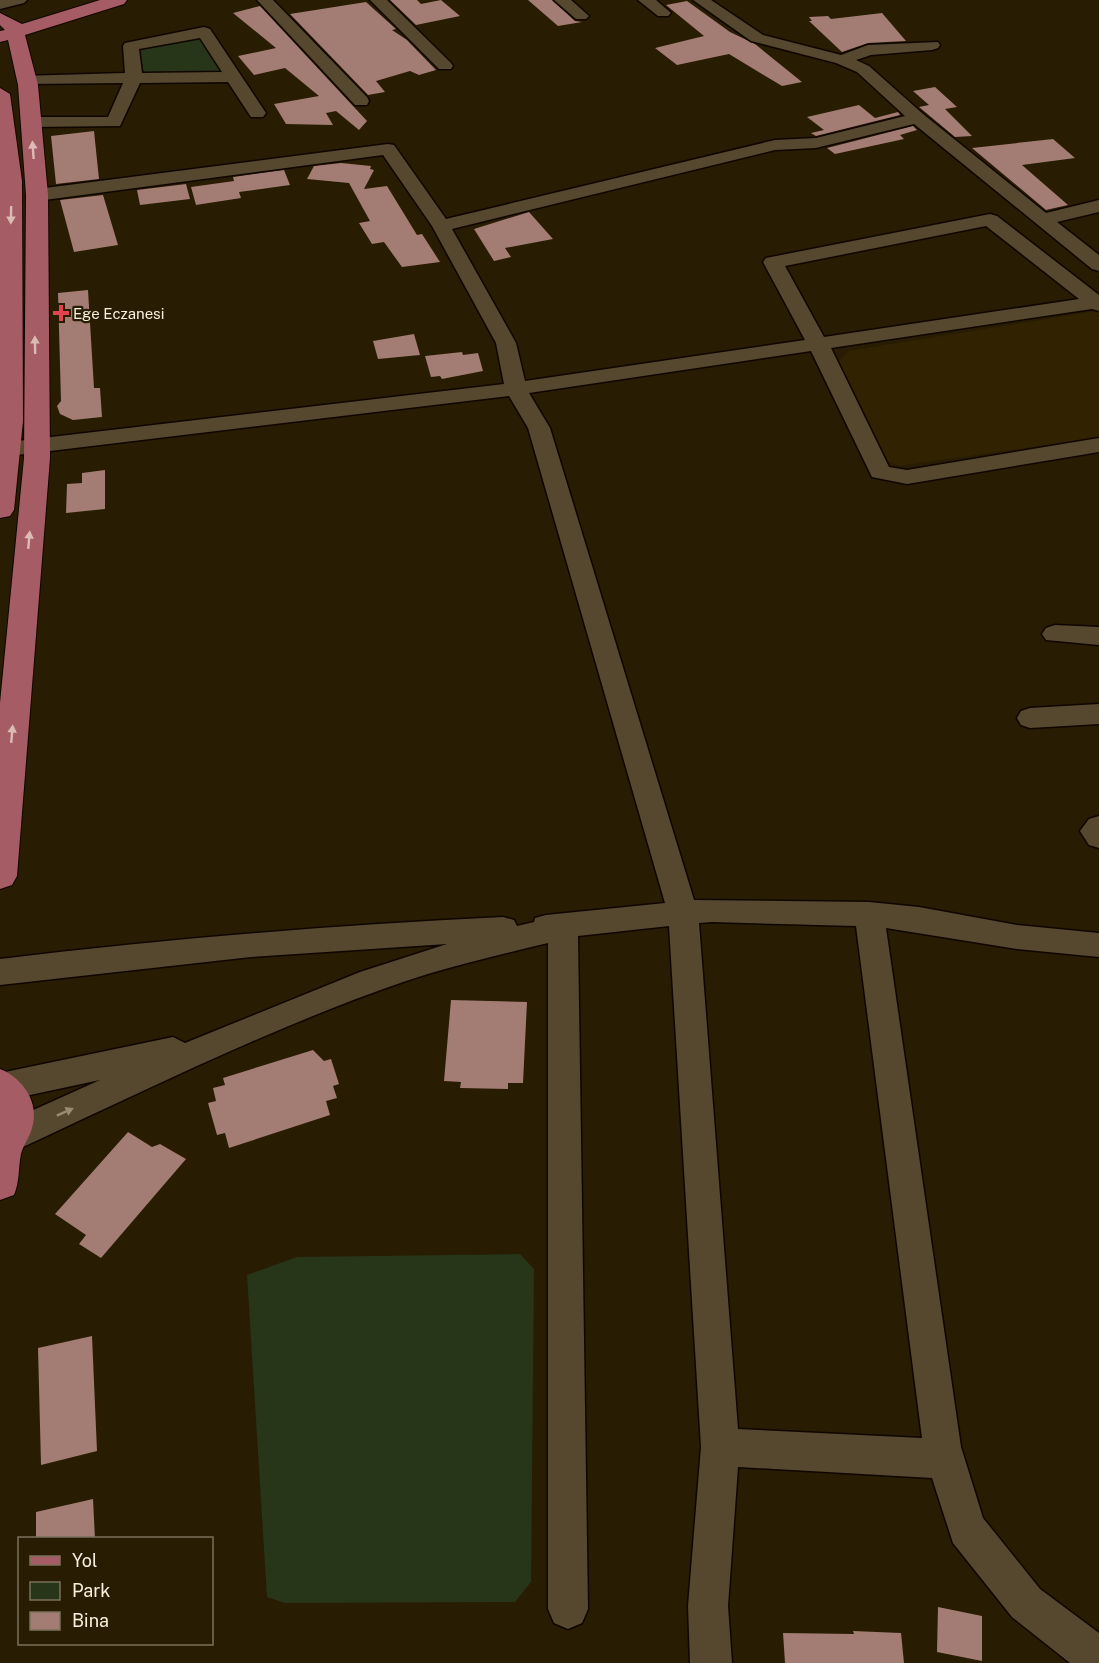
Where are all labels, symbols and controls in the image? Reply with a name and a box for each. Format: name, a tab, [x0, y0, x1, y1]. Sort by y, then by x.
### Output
one-way arrow	[29, 141, 38, 160]
one-way arrow	[7, 205, 16, 224]
place label: Ege Eczanesi	[73, 305, 164, 322]
marker: Ege Eczanesi	[54, 306, 68, 320]
one-way arrow	[30, 336, 40, 355]
one-way arrow	[24, 530, 34, 549]
one-way arrow	[7, 724, 16, 743]
one-way arrow	[56, 1107, 73, 1116]
legend	[18, 1537, 213, 1645]
text: Yol	[72, 1550, 97, 1571]
text: Park	[72, 1580, 110, 1601]
text: Bina	[72, 1610, 109, 1631]

